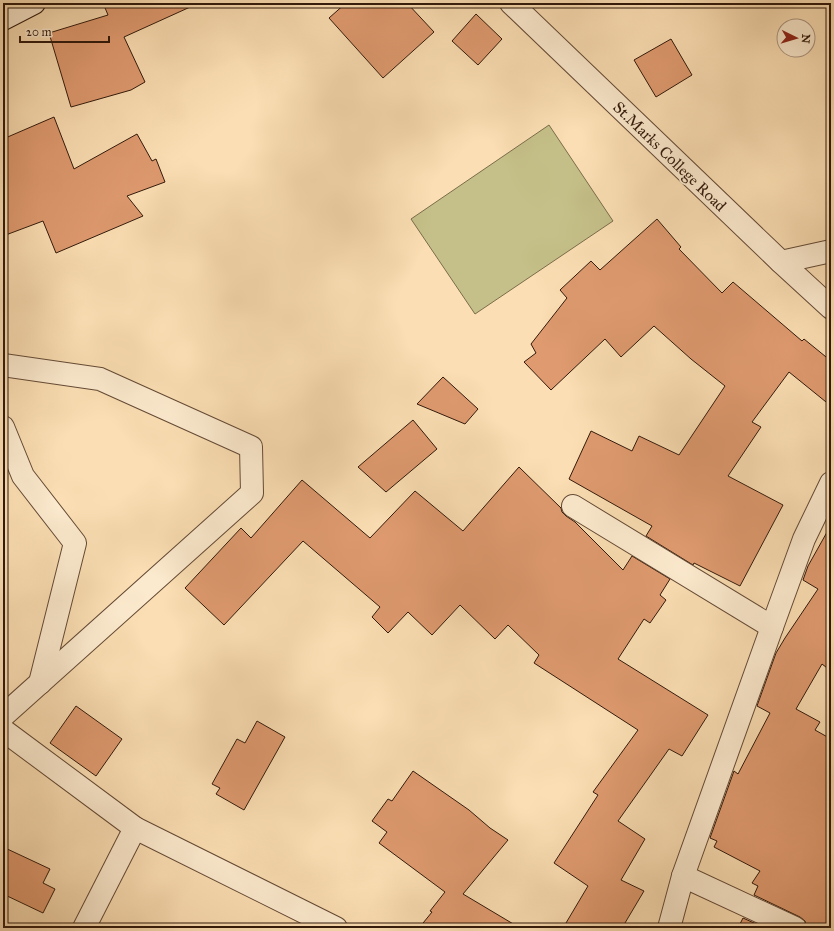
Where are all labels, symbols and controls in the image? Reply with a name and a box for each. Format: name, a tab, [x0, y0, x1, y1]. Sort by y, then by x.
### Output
scale bar	[20, 18, 109, 44]
north arrow	[776, 18, 816, 58]
text: 20 m	[26, 25, 52, 39]
text: N	[799, 34, 812, 45]
street label: St.Marks College Road	[608, 97, 730, 216]

